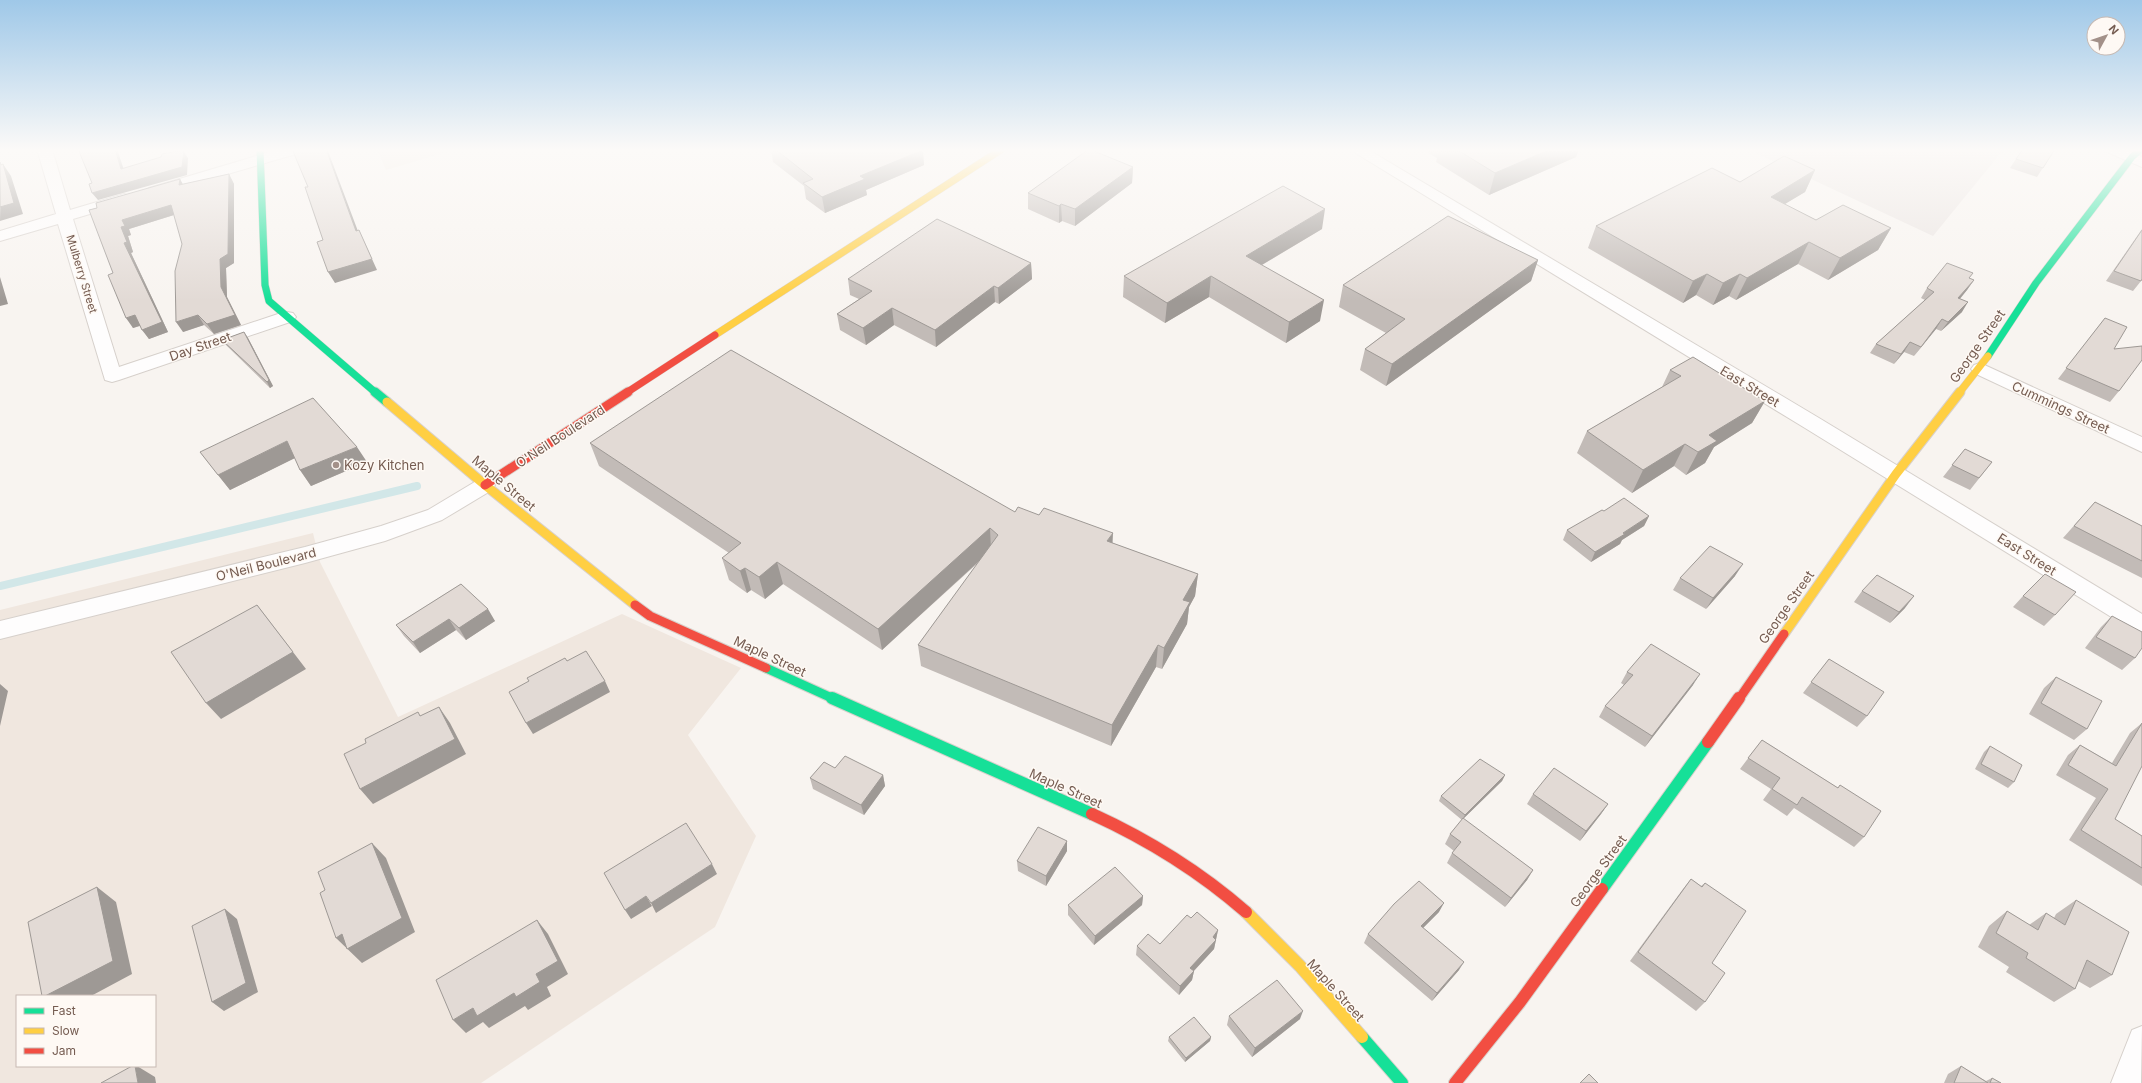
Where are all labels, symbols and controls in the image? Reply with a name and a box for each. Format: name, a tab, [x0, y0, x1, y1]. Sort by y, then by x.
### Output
north arrow	[2086, 16, 2126, 56]
text: N	[2106, 22, 2122, 37]
street label: Mulberry Street	[63, 233, 101, 315]
street label: George Street	[1946, 306, 2008, 386]
street label: Day Street	[167, 328, 233, 364]
street label: East Street	[1717, 362, 1783, 410]
street label: Cummings Street	[2010, 377, 2112, 437]
street label: O'Neil Boulevard	[513, 401, 607, 471]
street label: Maple Street	[469, 452, 539, 514]
place label: Kozy Kitchen	[344, 457, 425, 473]
marker: Kozy Kitchen	[331, 460, 341, 470]
street label: East Street	[1995, 530, 2059, 578]
street label: O'Neil Boulevard	[214, 544, 318, 584]
street label: George Street	[1755, 567, 1817, 647]
street label: Maple Street	[731, 632, 809, 680]
street label: Maple Street	[1027, 765, 1105, 811]
street label: George Street	[1566, 832, 1630, 910]
street label: Maple Street	[1304, 956, 1368, 1024]
legend	[16, 995, 156, 1067]
text: Fast	[52, 1003, 76, 1018]
text: Slow	[52, 1023, 80, 1038]
text: Jam	[52, 1043, 76, 1058]

